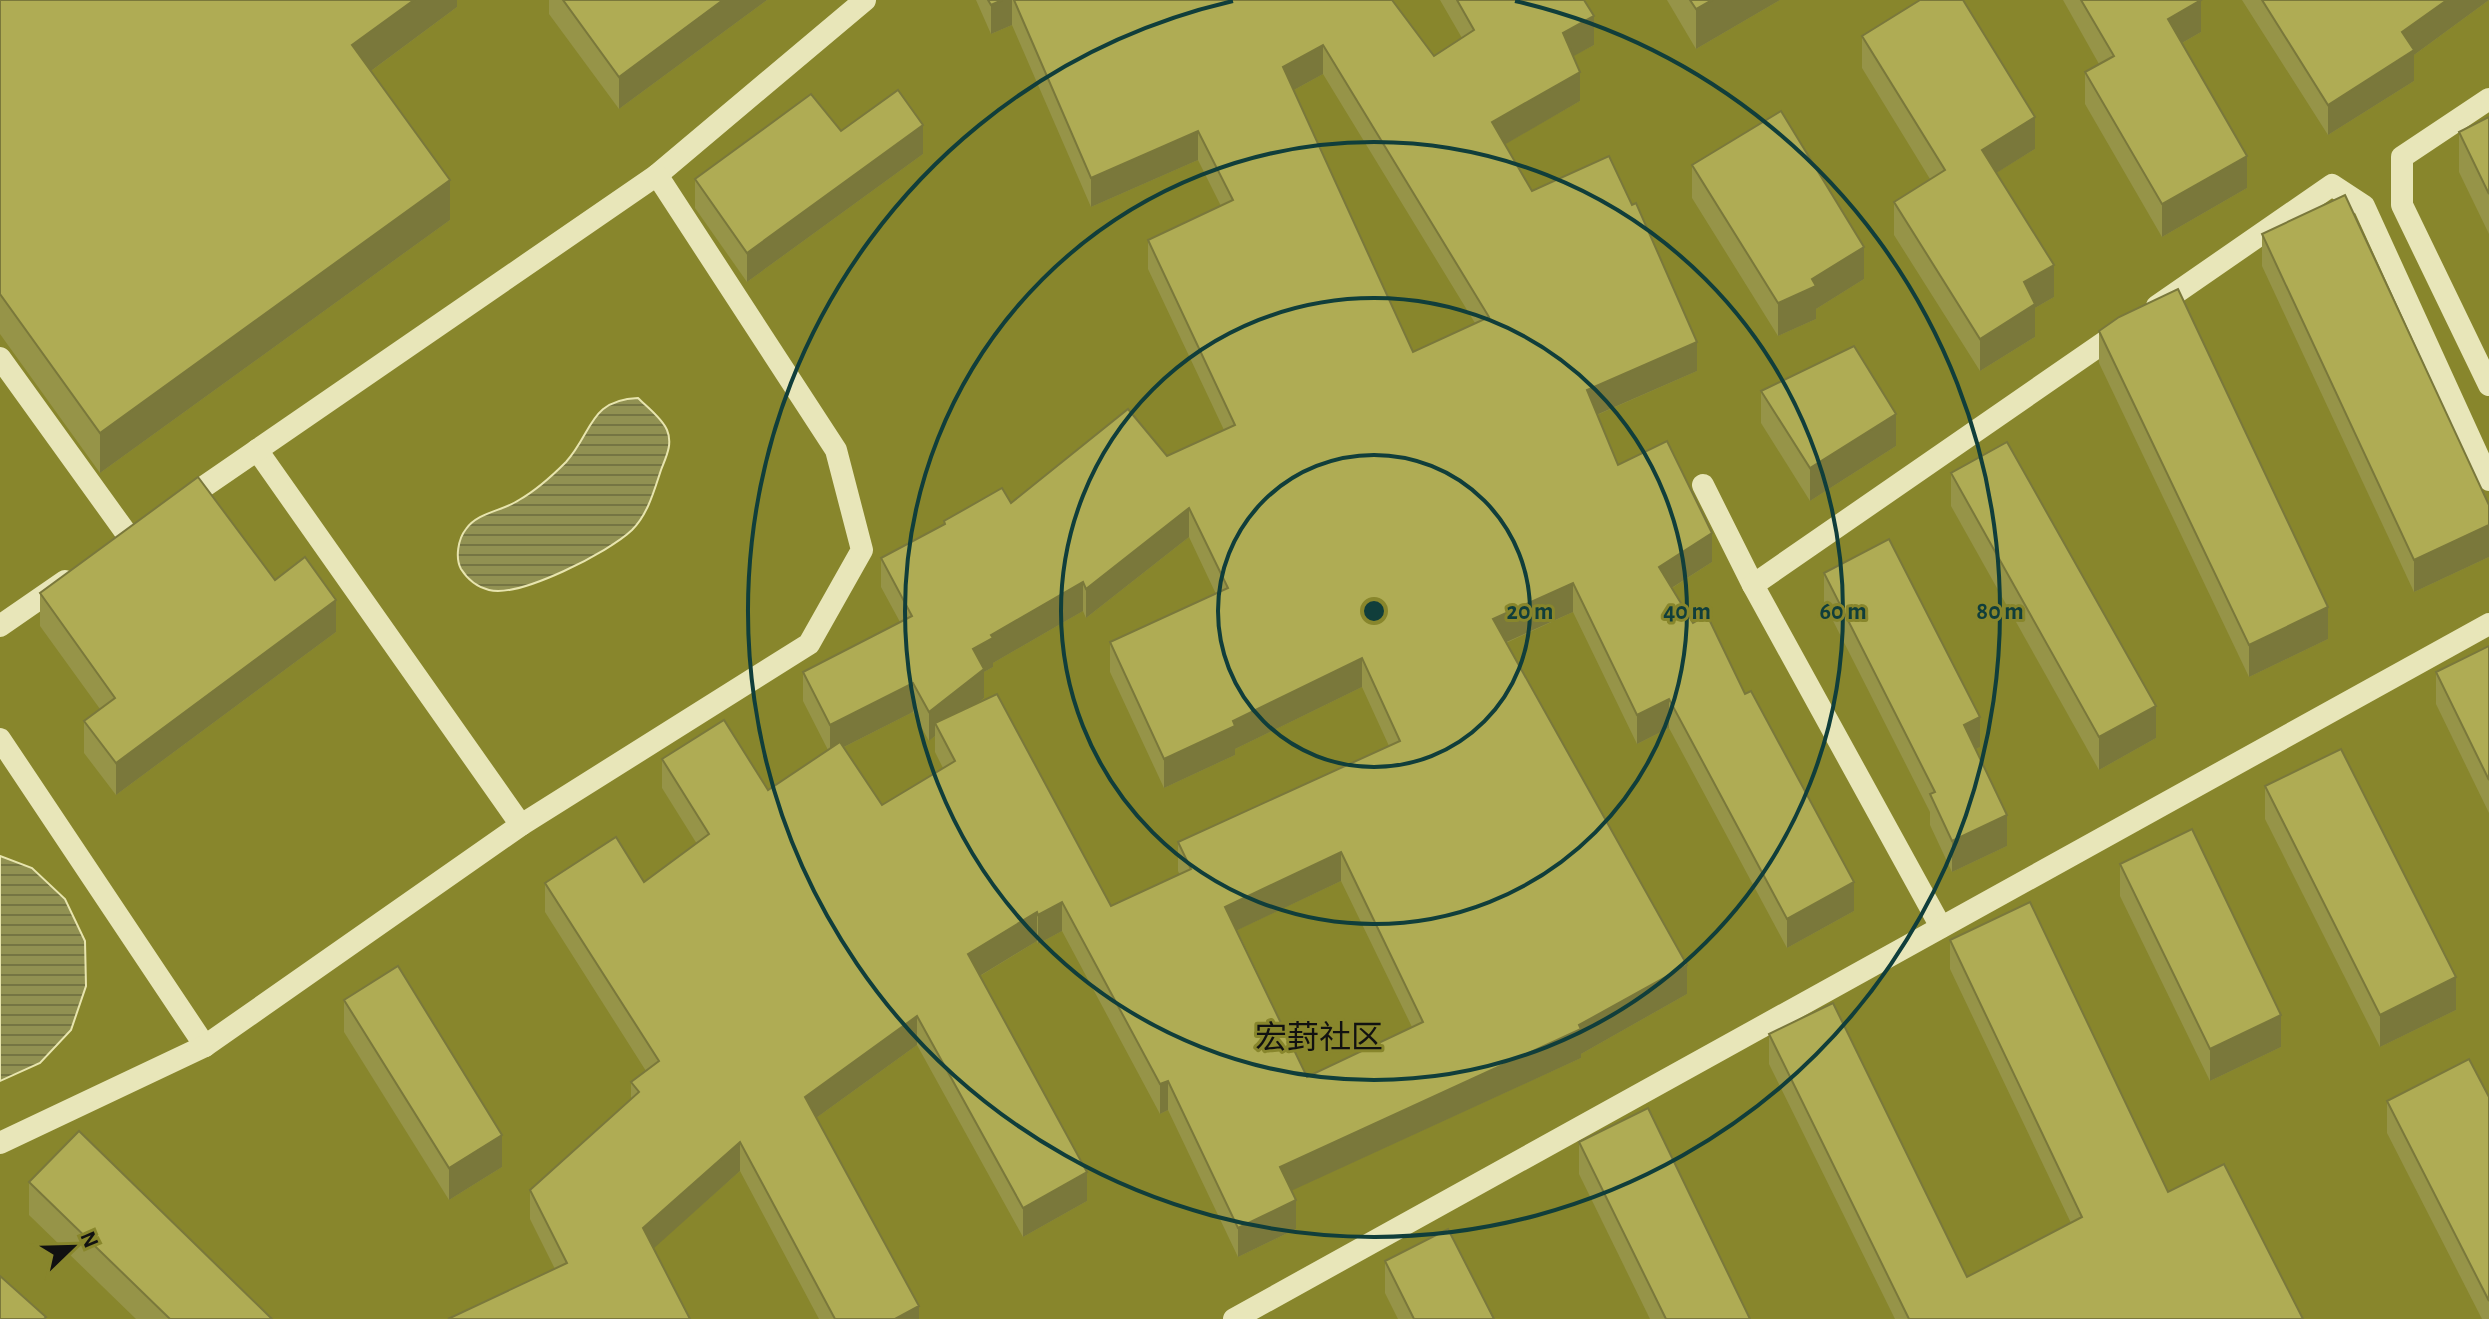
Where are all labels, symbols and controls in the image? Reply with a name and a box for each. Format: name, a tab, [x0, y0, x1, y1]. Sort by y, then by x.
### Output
centre of rings	[1360, 597, 1388, 625]
text: 20 m	[1507, 600, 1553, 624]
text: 40 m	[1663, 600, 1711, 624]
text: 60 m	[1819, 600, 1867, 624]
text: 80 m	[1976, 600, 2024, 624]
district label: 宏葑社区	[1255, 1020, 1383, 1054]
north arrow	[32, 1207, 112, 1287]
text: N	[76, 1228, 103, 1251]

